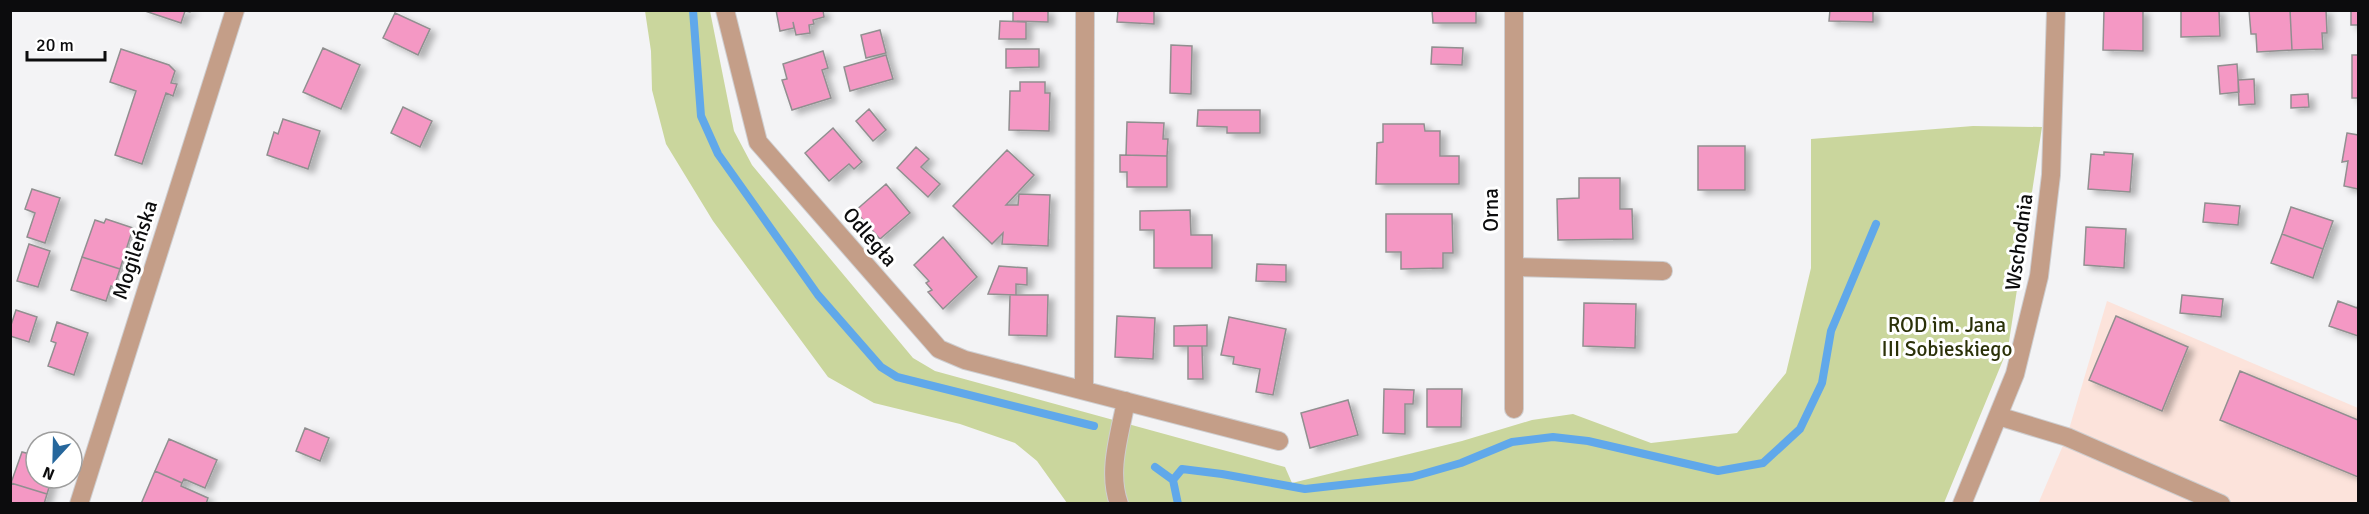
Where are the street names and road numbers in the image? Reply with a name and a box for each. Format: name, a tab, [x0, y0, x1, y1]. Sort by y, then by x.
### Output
street label: Orna	[1478, 188, 1504, 232]
street label: Wschodnia	[1999, 192, 2039, 292]
street label: Mogileńska	[107, 197, 163, 303]
street label: Odległa	[837, 202, 903, 272]

